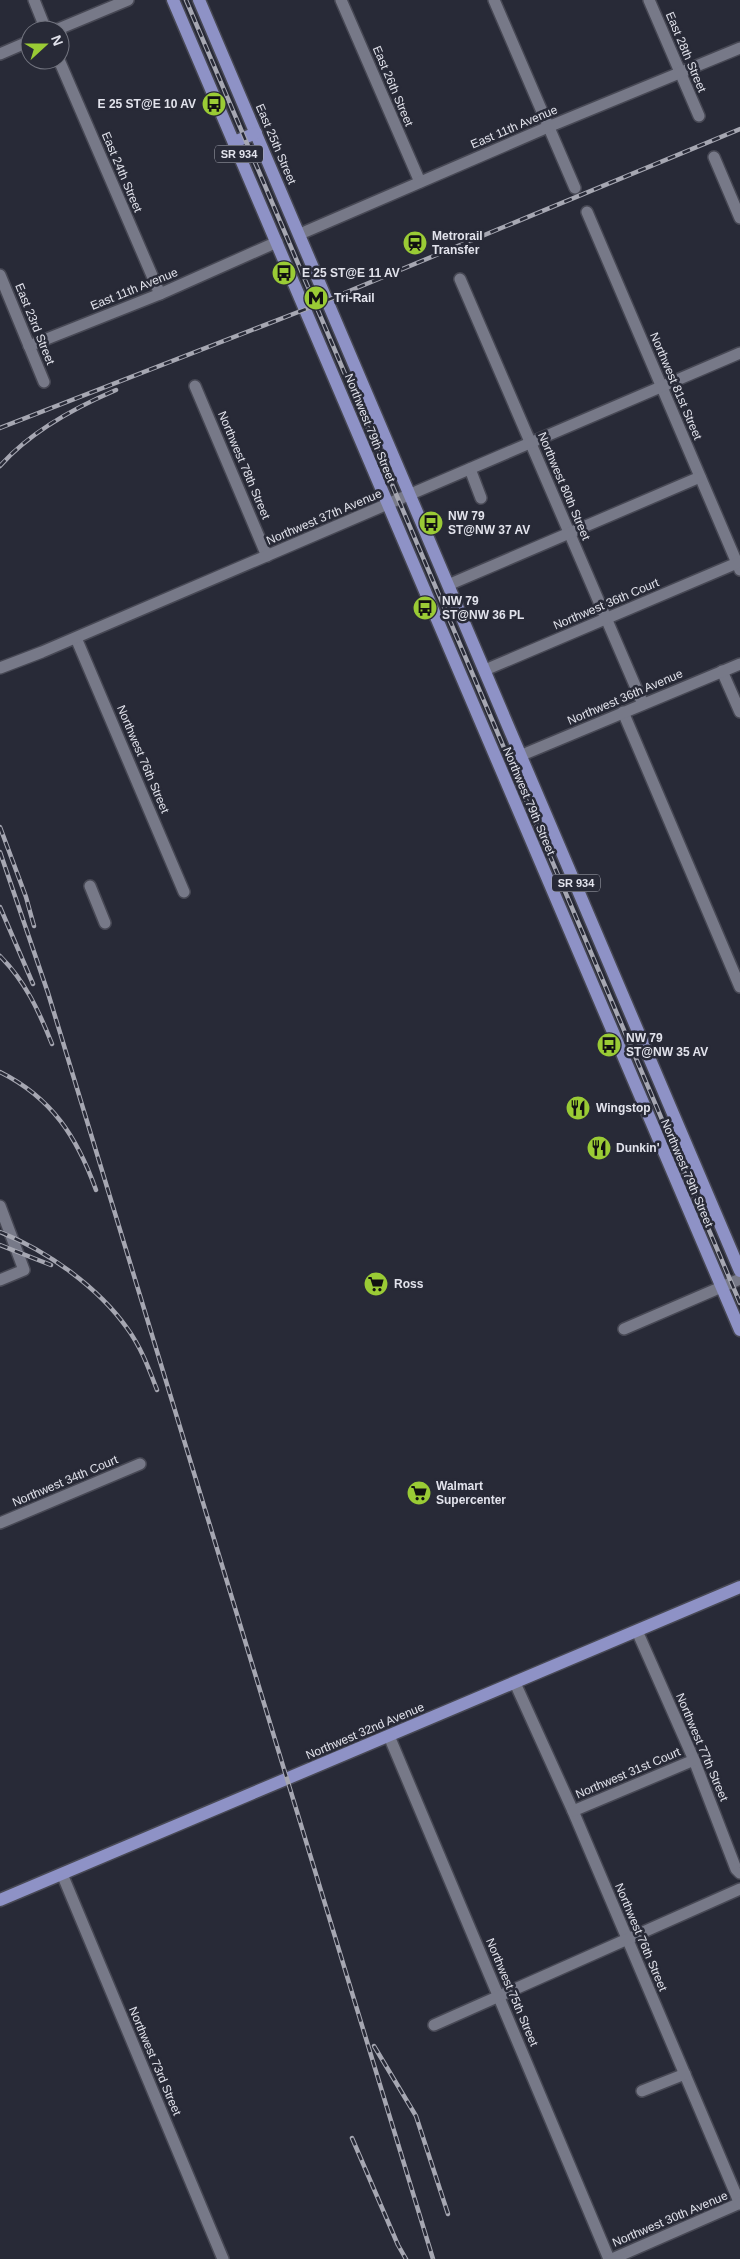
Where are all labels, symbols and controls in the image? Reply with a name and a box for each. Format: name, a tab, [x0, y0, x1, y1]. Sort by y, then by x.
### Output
street label: East 28th Street	[663, 10, 710, 95]
north arrow	[20, 20, 70, 70]
text: N	[48, 33, 66, 48]
street label: East 26th Street	[370, 44, 417, 129]
bus stop icon: E 25 ST@E 10 AV	[201, 91, 227, 117]
place label: E 25 ST@E 10 AV	[98, 97, 196, 111]
street label: East 25th Street	[253, 102, 300, 187]
street label: East 11th Avenue	[468, 102, 560, 152]
street label: East 24th Street	[99, 130, 146, 215]
road number: SR 934	[215, 146, 263, 162]
place label: Metrorail Transfer	[432, 229, 483, 257]
station icon: Metrorail Transfer	[402, 230, 428, 256]
bus stop icon: E 25 ST@E 11 AV	[271, 260, 297, 286]
street label: East 11th Avenue	[88, 265, 180, 313]
place label: E 25 ST@E 11 AV	[302, 266, 400, 280]
street label: East 23rd Street	[12, 281, 58, 367]
metro station icon: Tri-Rail	[303, 285, 329, 311]
place label: Tri-Rail	[334, 291, 375, 305]
street label: Northwest 81st Street	[647, 330, 705, 442]
street label: Northwest 79th Street	[342, 372, 398, 485]
street label: Northwest 78th Street	[215, 409, 273, 522]
street label: Northwest 80th Street	[535, 430, 593, 543]
street label: Northwest 37th Avenue	[264, 486, 384, 548]
place label: NW 79 ST@NW 37 AV	[448, 509, 530, 537]
bus stop icon: NW 79 ST@NW 37 AV	[418, 510, 444, 536]
street label: Northwest 36th Court	[551, 575, 662, 633]
place label: NW 79 ST@NW 36 PL	[442, 594, 524, 622]
bus stop icon: NW 79 ST@NW 36 PL	[412, 595, 438, 621]
street label: Northwest 36th Avenue	[565, 666, 685, 728]
street label: Northwest 76th Street	[114, 703, 172, 816]
street label: Northwest 79th Street	[500, 745, 558, 858]
road number: SR 934	[552, 874, 600, 891]
place label: NW 79 ST@NW 35 AV	[626, 1031, 708, 1059]
bus stop icon: NW 79 ST@NW 35 AV	[596, 1032, 622, 1058]
restaurant icon: Wingstop	[565, 1095, 591, 1121]
place label: Wingstop	[596, 1101, 651, 1115]
street label: Northwest 79th Street	[658, 1117, 716, 1230]
restaurant icon: Dunkin'	[586, 1135, 612, 1161]
place label: Dunkin'	[616, 1141, 660, 1155]
supermarket icon: Ross	[363, 1271, 389, 1297]
place label: Ross	[394, 1277, 424, 1291]
street label: Northwest 34th Court	[10, 1452, 121, 1510]
place label: Walmart Supercenter	[436, 1479, 506, 1507]
supermarket icon: Walmart Supercenter	[406, 1480, 432, 1506]
street label: Northwest 77th Street	[673, 1691, 731, 1804]
street label: Northwest 32nd Avenue	[304, 1700, 427, 1762]
street label: Northwest 31st Court	[573, 1744, 683, 1801]
street label: Northwest 76th Street	[612, 1881, 670, 1994]
street label: Northwest 75th Street	[483, 1936, 541, 2049]
street label: Northwest 73rd Street	[126, 2005, 185, 2118]
street label: Northwest 30th Avenue	[610, 2188, 730, 2250]

